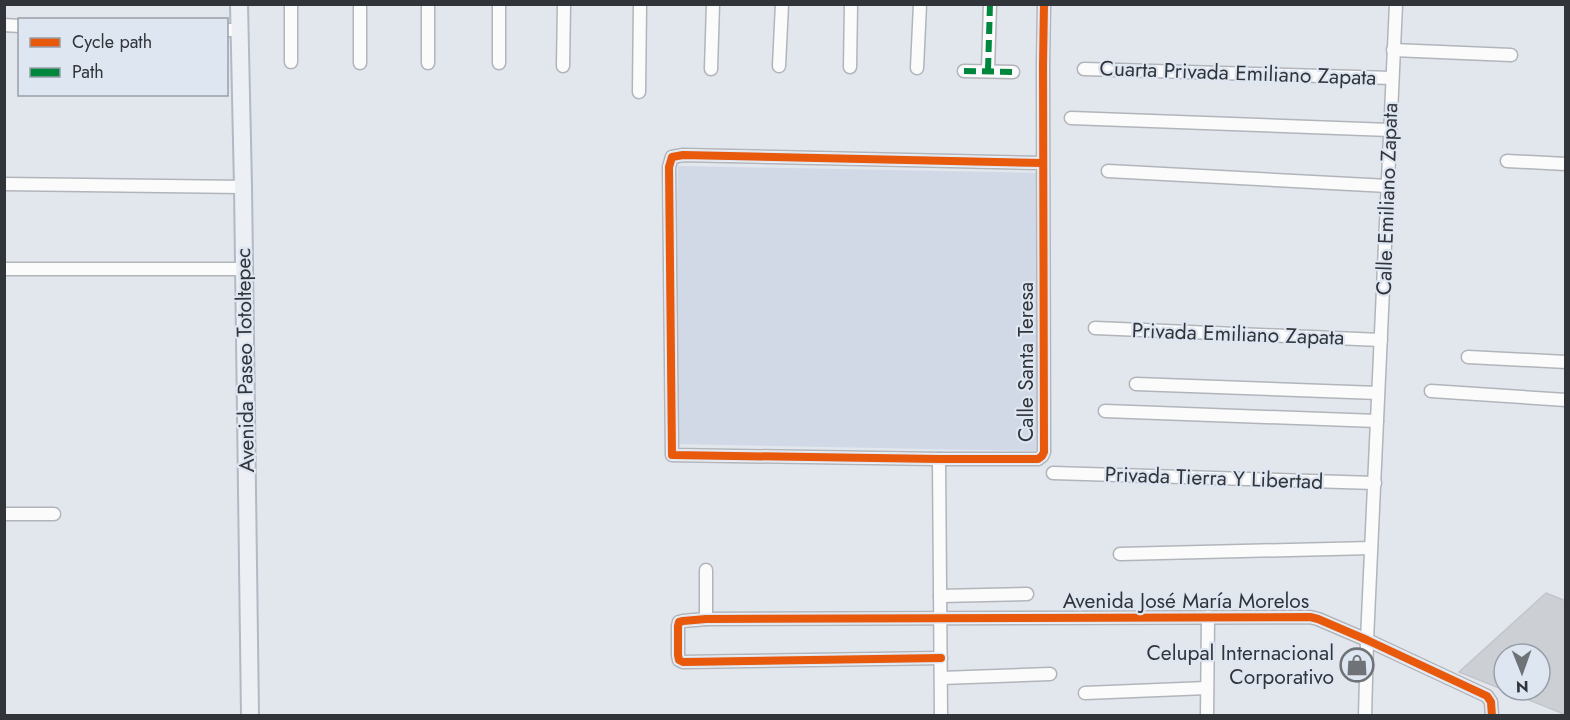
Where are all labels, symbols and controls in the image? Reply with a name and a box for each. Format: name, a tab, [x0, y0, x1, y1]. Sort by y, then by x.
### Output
legend	[18, 18, 228, 96]
text: Cycle path	[72, 29, 152, 55]
street label: Cuarta Privada Emiliano Zapata	[1099, 53, 1377, 93]
text: Path	[72, 59, 104, 85]
street label: Calle Emiliano Zapata	[1369, 102, 1405, 296]
street label: Avenida Paseo Totoltepec	[228, 247, 262, 473]
street label: Calle Santa Teresa	[1011, 282, 1041, 442]
street label: Privada Emiliano Zapata	[1131, 315, 1345, 353]
street label: Privada Tierra Y Libertad	[1104, 459, 1324, 497]
street label: Avenida José María Morelos	[1063, 586, 1309, 616]
place label: Celupal Internacional Corporativo	[1146, 638, 1334, 692]
north arrow	[1492, 642, 1552, 702]
shop icon: Celupal Internacional Corporativo	[1339, 647, 1375, 683]
text: N	[1516, 675, 1529, 698]

